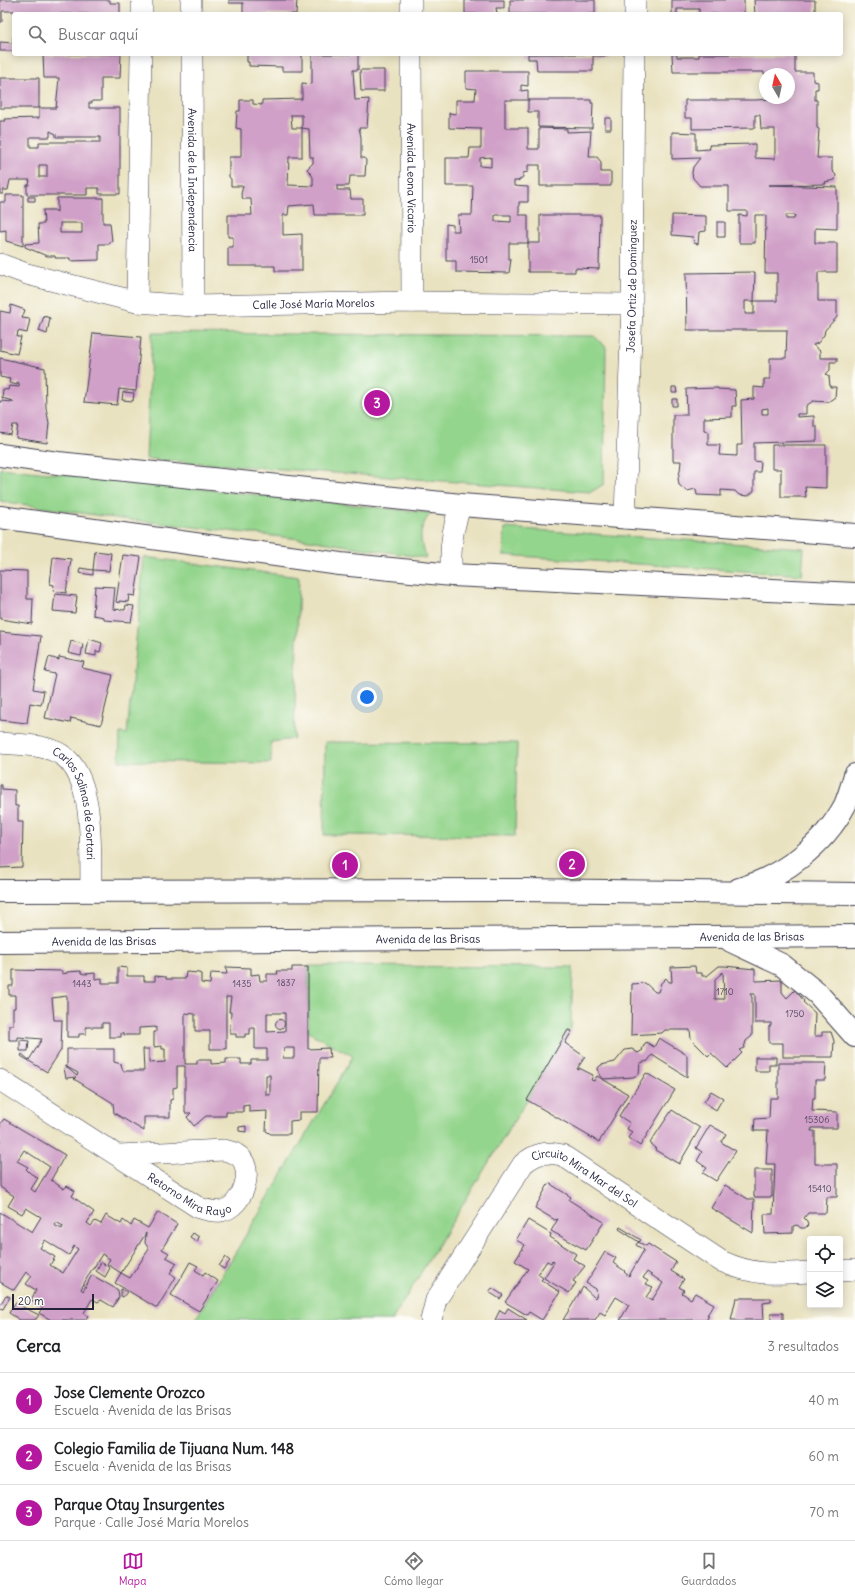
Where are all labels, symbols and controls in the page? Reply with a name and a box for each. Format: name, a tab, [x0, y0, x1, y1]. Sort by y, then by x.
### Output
search box	[12, 12, 843, 56]
icon: search	[26, 23, 48, 45]
text: Buscar aquí	[58, 25, 138, 44]
north arrow	[759, 68, 795, 104]
street label: Avenida de la Independencia	[185, 108, 200, 252]
street label: Avenida Leona Vicario	[404, 123, 419, 233]
street label: Josefa Ortiz de Domínguez	[623, 219, 640, 353]
house number: 1501	[470, 254, 488, 265]
street label: Calle José María Morelos	[252, 296, 375, 312]
pin: 3	[364, 388, 390, 418]
your location	[357, 687, 377, 707]
street label: Carlos Salinas de Gortari	[50, 744, 98, 860]
pin: 2	[559, 849, 585, 879]
pin: 1	[332, 850, 358, 880]
street label: Avenida de las Brisas	[700, 929, 804, 944]
street label: Avenida de las Brisas	[376, 932, 480, 946]
street label: Avenida de las Brisas	[52, 934, 156, 949]
house number: 1837	[277, 977, 296, 988]
house number: 1443	[72, 978, 92, 989]
house number: 1435	[232, 978, 252, 989]
house number: 1710	[716, 986, 734, 997]
house number: 1750	[785, 1008, 805, 1019]
house number: 15306	[805, 1114, 829, 1125]
street label: Circuito Mira Mar del Sol	[529, 1146, 640, 1210]
street label: Retorno Mira Rayo	[145, 1170, 234, 1218]
house number: 15410	[808, 1183, 832, 1194]
map controls	[807, 1236, 843, 1308]
button: locate	[807, 1236, 843, 1272]
button: layers	[807, 1272, 843, 1308]
scale bar	[12, 1292, 94, 1311]
text: 20 m	[18, 1294, 44, 1308]
text: Cerca	[16, 1335, 61, 1357]
text: 3 resultados	[768, 1338, 839, 1355]
text: Jose Clemente Orozco	[54, 1383, 205, 1402]
text: 1	[26, 1392, 32, 1409]
text: 40 m	[808, 1392, 839, 1409]
text: Escuela · Avenida de las Brisas	[54, 1402, 231, 1419]
text: Colegio Familia de Tijuana Num. 148	[54, 1439, 294, 1458]
text: 2	[25, 1448, 33, 1465]
text: 60 m	[808, 1448, 839, 1465]
text: Escuela · Avenida de las Brisas	[54, 1458, 231, 1475]
text: Parque Otay Insurgentes	[54, 1495, 225, 1514]
text: 3	[25, 1504, 33, 1521]
text: 70 m	[810, 1504, 839, 1521]
text: Parque · Calle José María Morelos	[54, 1514, 249, 1531]
tab: Mapa	[119, 1550, 146, 1588]
tab: Cómo llegar	[384, 1550, 443, 1588]
tab: Guardados	[681, 1550, 736, 1588]

